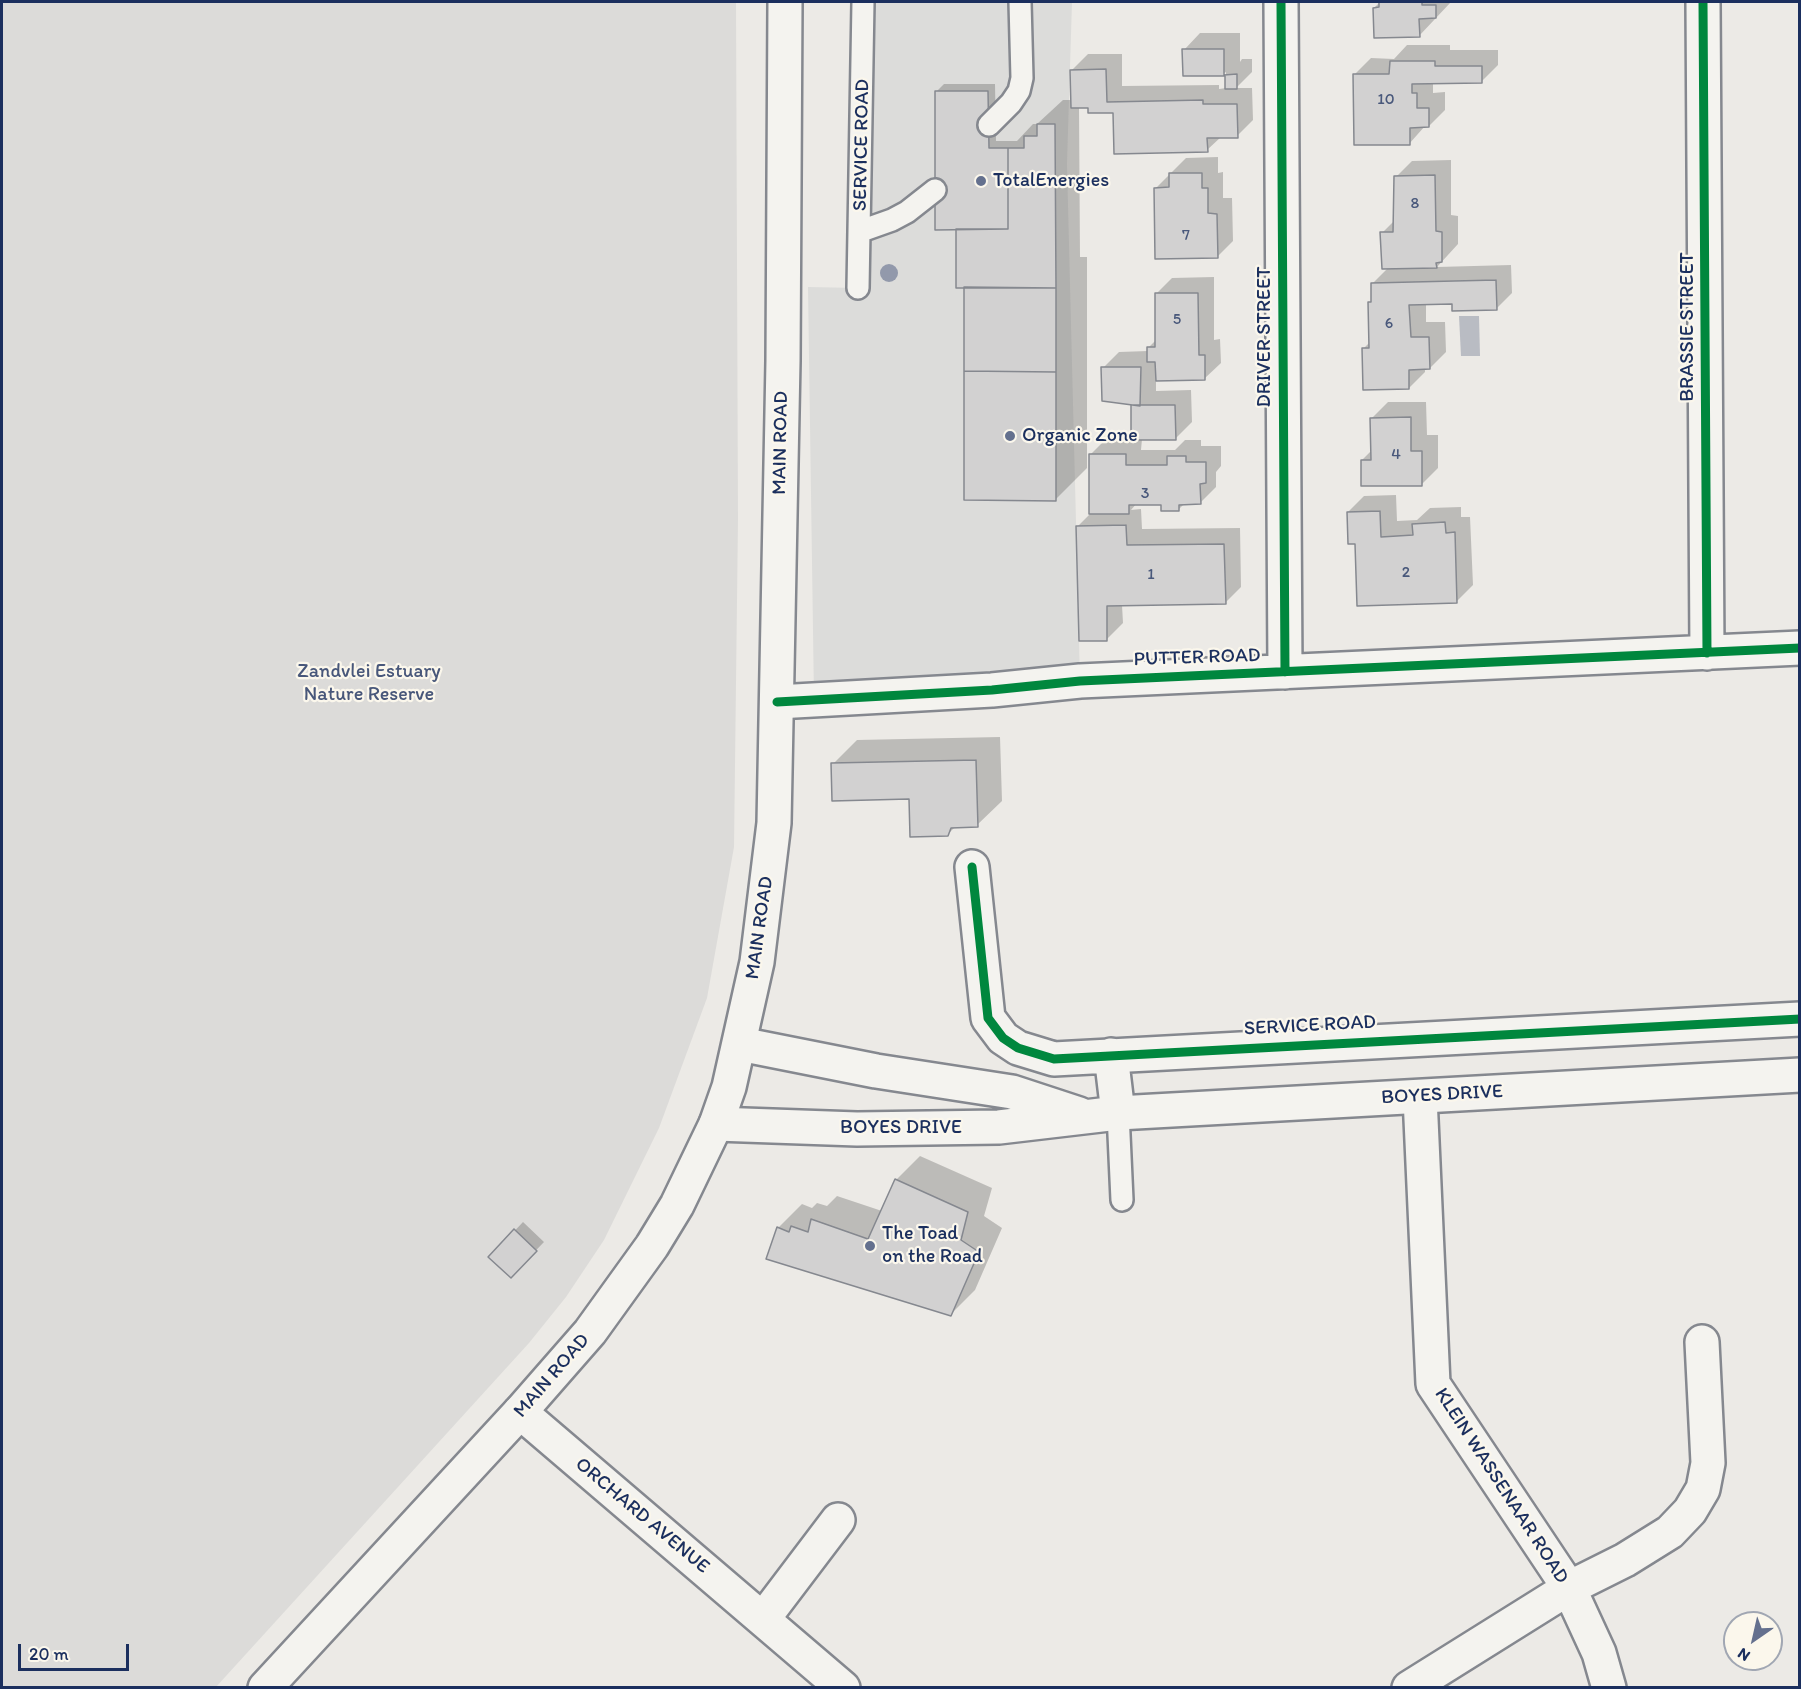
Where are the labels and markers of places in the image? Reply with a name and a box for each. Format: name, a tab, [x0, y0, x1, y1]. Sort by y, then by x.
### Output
place label: TotalEnergies	[993, 169, 1109, 193]
marker: TotalEnergies	[974, 174, 988, 188]
place label: Organic Zone	[1022, 424, 1138, 448]
marker: Organic Zone	[1003, 429, 1017, 443]
place label: The Toad on the Road	[882, 1222, 983, 1269]
marker: The Toad on the Road	[863, 1239, 877, 1253]

